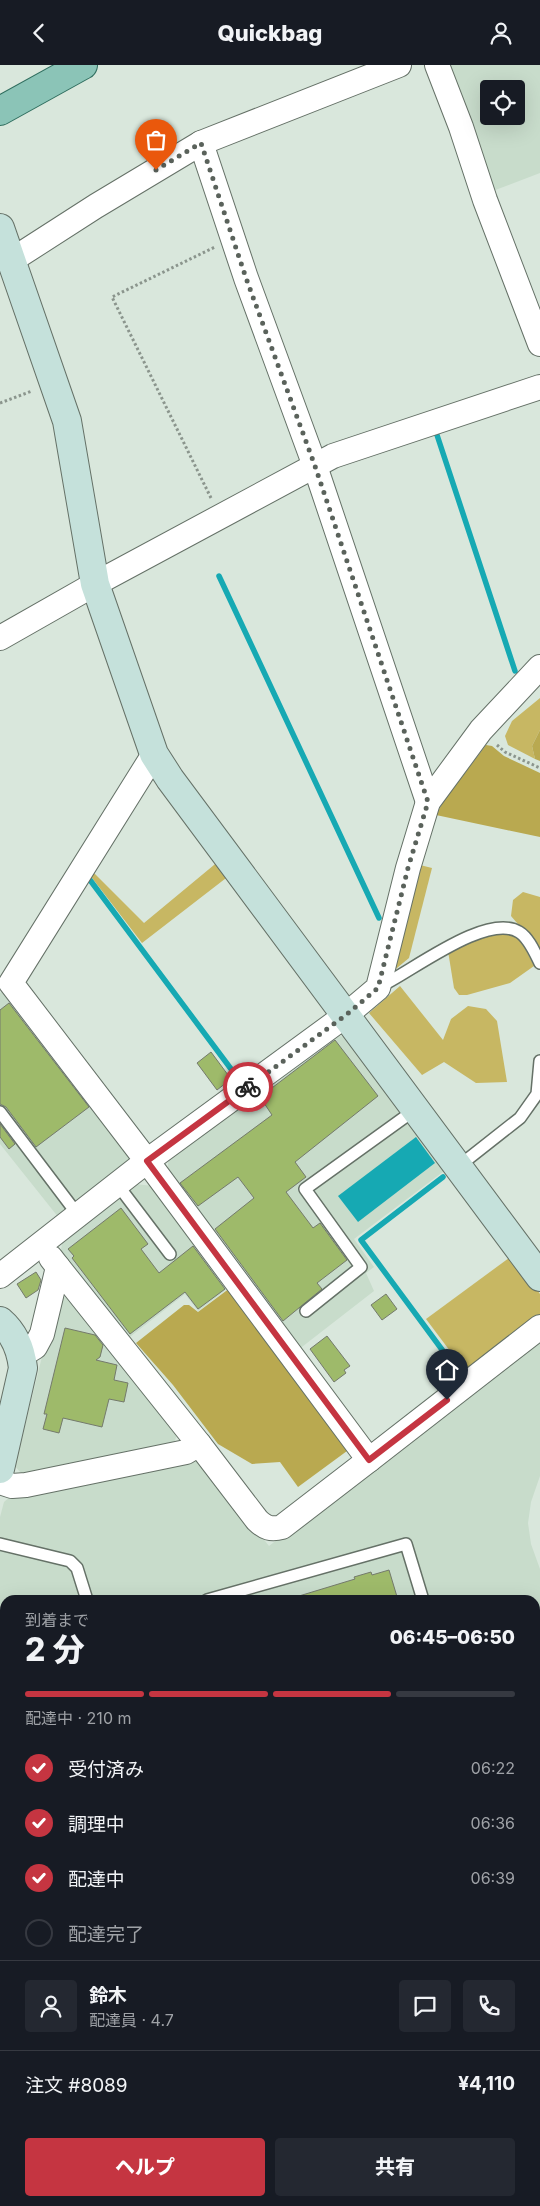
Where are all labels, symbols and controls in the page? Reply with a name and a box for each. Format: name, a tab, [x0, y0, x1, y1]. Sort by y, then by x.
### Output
icon: back	[25, 19, 53, 47]
icon: person	[487, 19, 515, 47]
text: Quickbag	[218, 20, 322, 46]
map controls	[480, 80, 525, 125]
button: locate	[480, 80, 525, 125]
pin	[135, 119, 177, 170]
icon: bag	[142, 126, 170, 154]
courier	[223, 1062, 273, 1112]
icon: bike	[234, 1073, 262, 1101]
pin	[426, 1349, 468, 1400]
icon: home	[433, 1356, 461, 1384]
text: 到着まで	[25, 1610, 89, 1630]
text: 06:45–06:50	[390, 1626, 515, 1649]
text: 2 分	[25, 1630, 84, 1669]
text: 配達中 · 210 m	[25, 1708, 132, 1728]
icon: check	[25, 1754, 53, 1782]
text: 受付済み	[68, 1758, 144, 1781]
text: 06:22	[471, 1758, 515, 1778]
icon: check	[25, 1809, 53, 1837]
text: 調理中	[68, 1813, 125, 1836]
text: 06:36	[471, 1813, 515, 1833]
icon: check	[25, 1864, 53, 1892]
text: 配達中	[68, 1868, 125, 1891]
text: 06:39	[471, 1868, 515, 1888]
text: 配達完了	[68, 1923, 144, 1946]
button: person	[25, 1980, 77, 2032]
button: chat	[399, 1980, 451, 2032]
button: phone	[463, 1980, 515, 2032]
text: 鈴木	[89, 1984, 127, 2007]
text: 配達員 · 4.7	[89, 2010, 174, 2030]
text: ¥4,110	[458, 2072, 515, 2095]
text: 注文 #8089	[25, 2074, 128, 2097]
button: ヘルプ	[25, 2138, 265, 2196]
button: 共有	[275, 2138, 515, 2196]

